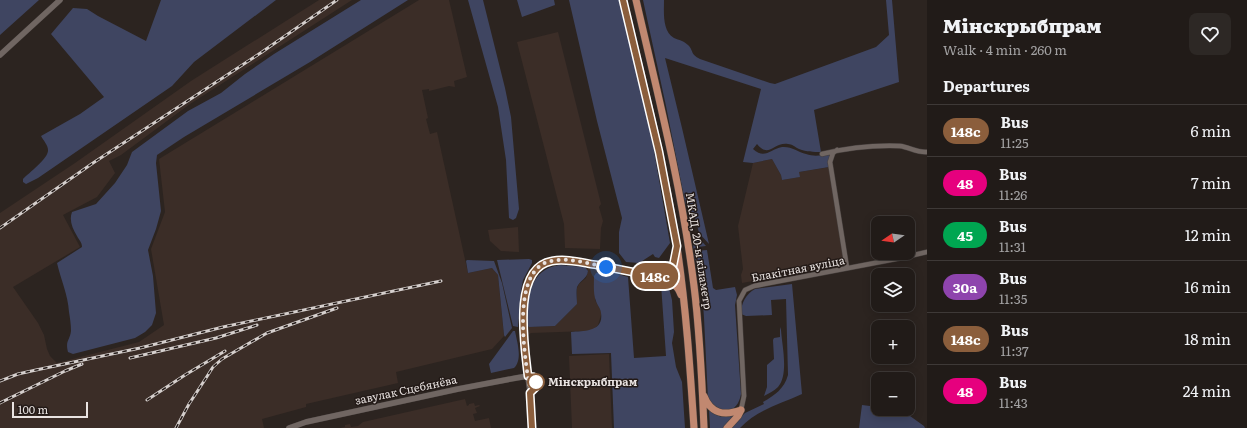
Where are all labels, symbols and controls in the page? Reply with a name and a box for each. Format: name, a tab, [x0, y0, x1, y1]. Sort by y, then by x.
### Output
text: Мінскрыбпрам	[943, 11, 1101, 39]
button: heart	[1189, 13, 1231, 55]
text: Walk · 4 min · 260 m	[943, 40, 1067, 59]
text: Departures	[943, 74, 1030, 97]
text: Bus	[1001, 110, 1028, 133]
text: 6 min	[1190, 119, 1231, 142]
text: 148с	[951, 121, 981, 141]
text: 11:25	[1001, 133, 1029, 152]
text: Bus	[999, 162, 1027, 185]
text: 7 min	[1191, 171, 1231, 194]
text: 48	[957, 173, 973, 193]
text: 11:26	[999, 185, 1027, 204]
street label: МКАД, 20-ы кіламетр	[683, 191, 717, 311]
text: Bus	[999, 214, 1027, 237]
north arrow	[871, 216, 915, 260]
map controls	[871, 216, 915, 416]
text: 12 min	[1185, 223, 1231, 246]
text: 45	[957, 225, 973, 245]
text: 11:31	[999, 237, 1026, 256]
street label: Блакітная вуліца	[750, 251, 846, 285]
your location	[596, 257, 616, 277]
line badge: 148с	[627, 263, 683, 289]
text: 148с	[640, 266, 670, 286]
text: Bus	[999, 266, 1027, 289]
button: layers	[871, 268, 915, 312]
text: 16 min	[1184, 275, 1231, 298]
text: 30а	[953, 277, 977, 297]
text: 11:35	[999, 289, 1027, 308]
text: Bus	[1001, 318, 1028, 341]
button: +	[871, 320, 915, 364]
text: 18 min	[1184, 327, 1231, 350]
text: 148с	[951, 329, 981, 349]
text: 11:37	[1001, 341, 1029, 360]
street label: завулак Сцебянёва	[353, 370, 458, 408]
text: Bus	[999, 370, 1027, 393]
button: −	[871, 372, 915, 416]
marker: Мінскрыбпрам	[527, 373, 545, 391]
place label: Мінскрыбпрам	[548, 373, 638, 389]
text: 24 min	[1183, 379, 1231, 402]
text: 48	[957, 381, 973, 401]
text: 11:43	[999, 393, 1028, 412]
scale bar	[12, 400, 88, 419]
text: 100 m	[18, 401, 48, 417]

